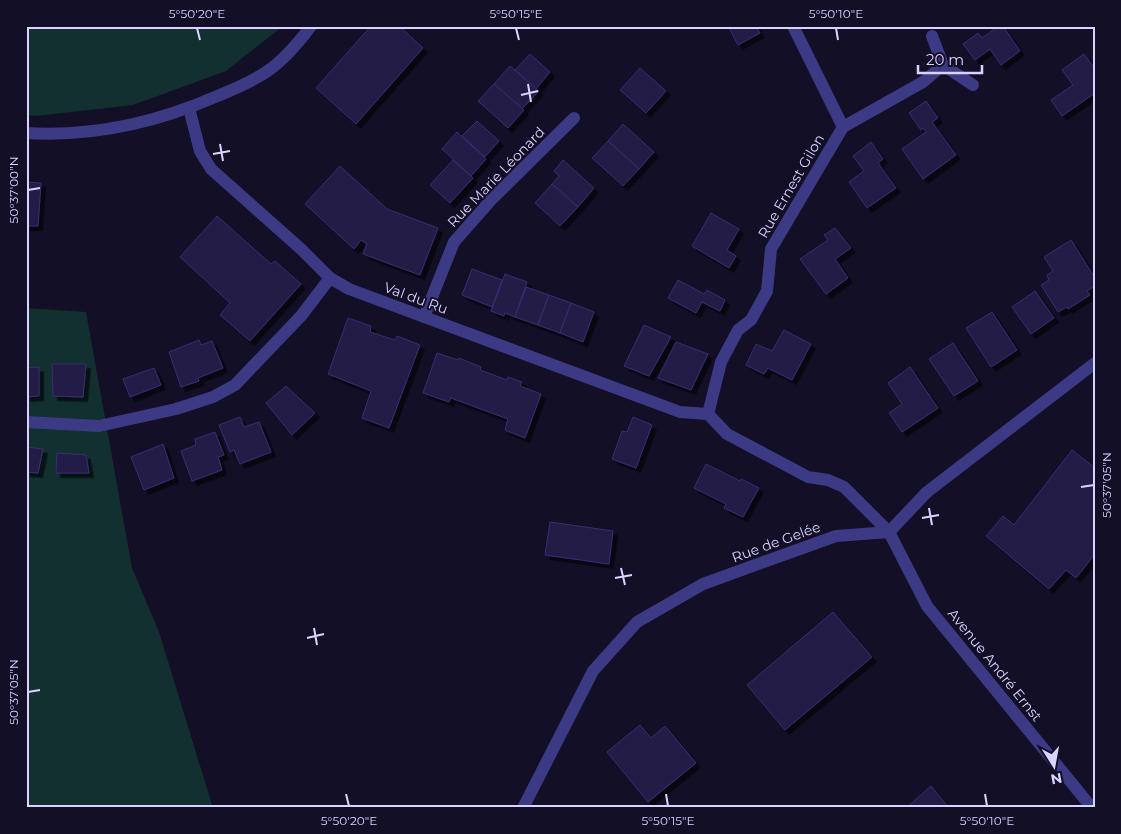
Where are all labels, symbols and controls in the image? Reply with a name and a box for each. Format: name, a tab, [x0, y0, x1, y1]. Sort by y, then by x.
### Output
text: 5°50'20"E	[169, 6, 225, 21]
text: 5°50'15"E	[489, 6, 543, 21]
text: 5°50'10"E	[809, 6, 863, 21]
scale bar	[918, 42, 982, 74]
text: 20 m	[926, 50, 964, 69]
street label: Rue Marie Léonard	[443, 123, 549, 231]
street label: Rue Ernest Gilon	[754, 131, 828, 241]
text: 50°37'00"N	[6, 157, 21, 223]
street label: Val du Ru	[382, 278, 450, 318]
text: 50°37'05"N	[1099, 452, 1114, 518]
street label: Rue de Gelée	[729, 518, 823, 566]
street label: Avenue André Ernst	[944, 605, 1046, 725]
text: 50°37'05"N	[6, 659, 21, 725]
north arrow	[1028, 742, 1078, 792]
text: N	[1049, 769, 1064, 789]
text: 5°50'20"E	[321, 813, 377, 828]
text: 5°50'15"E	[641, 813, 695, 828]
text: 5°50'10"E	[960, 813, 1014, 828]

